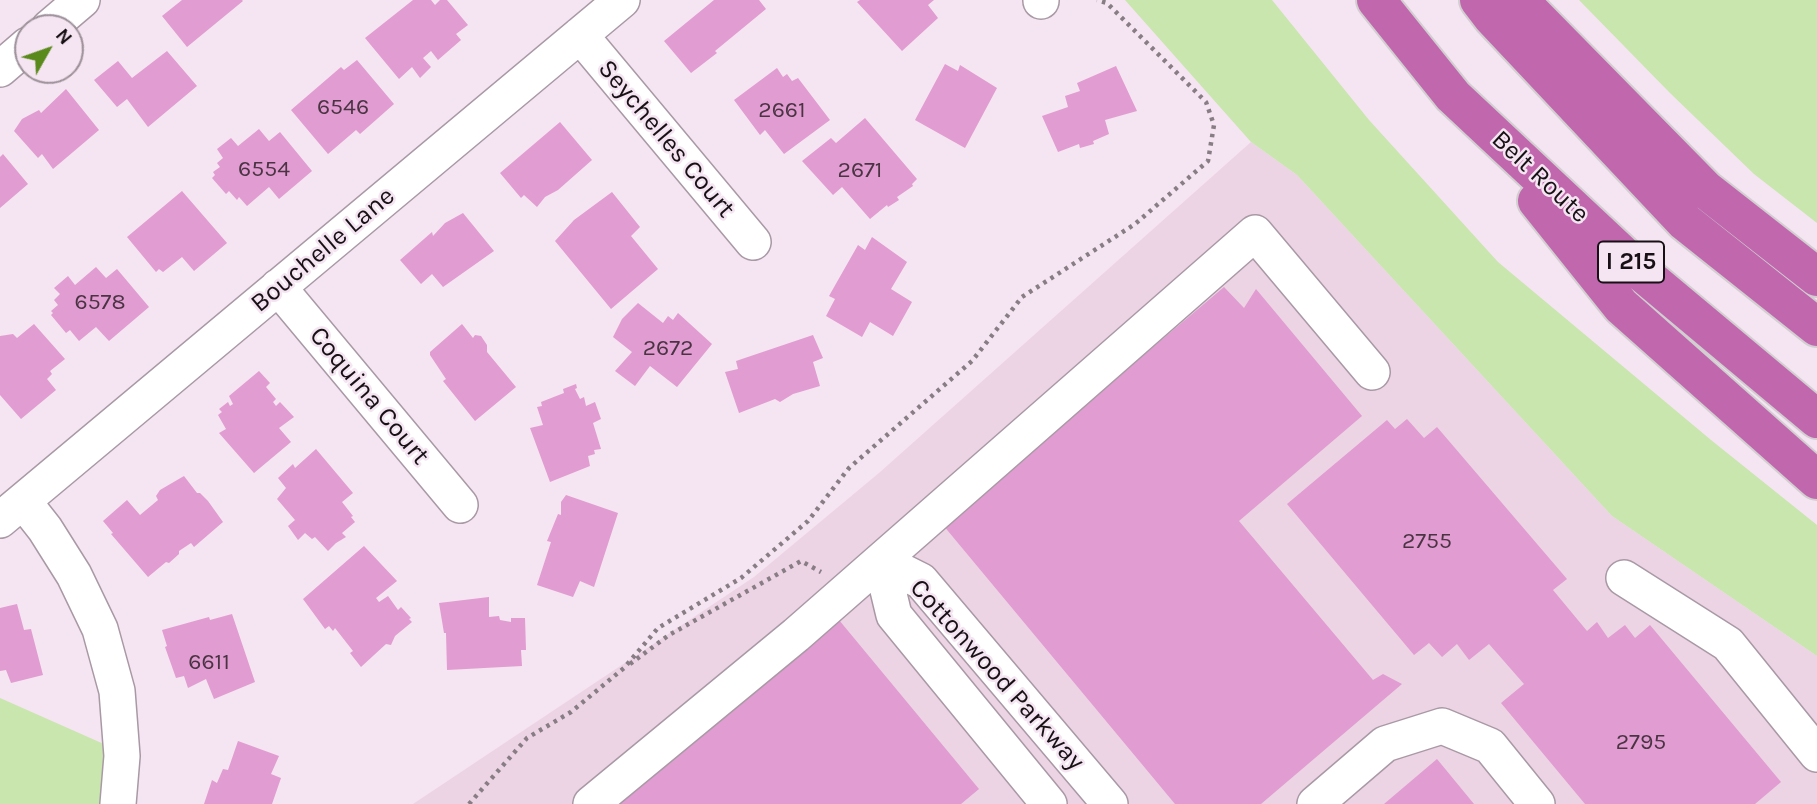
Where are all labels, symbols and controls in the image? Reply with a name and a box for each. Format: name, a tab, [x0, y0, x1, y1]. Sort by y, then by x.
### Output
north arrow	[14, 14, 84, 84]
text: N	[51, 24, 76, 49]
street label: Seychelles Court	[591, 54, 741, 224]
house number: 6546	[317, 93, 369, 121]
house number: 2661	[758, 96, 806, 124]
street label: Belt Route	[1485, 124, 1595, 230]
house number: 6554	[238, 155, 290, 183]
house number: 2671	[838, 156, 882, 184]
street label: Bouchelle Lane	[245, 181, 401, 319]
road number: I 215	[1598, 242, 1664, 282]
house number: 6578	[74, 288, 126, 316]
street label: Coquina Court	[302, 321, 436, 471]
house number: 2672	[643, 334, 693, 362]
house number: 2755	[1402, 527, 1452, 555]
street label: Cottonwood Parkway	[903, 573, 1091, 777]
house number: 6611	[188, 648, 230, 676]
house number: 2795	[1616, 728, 1666, 756]

